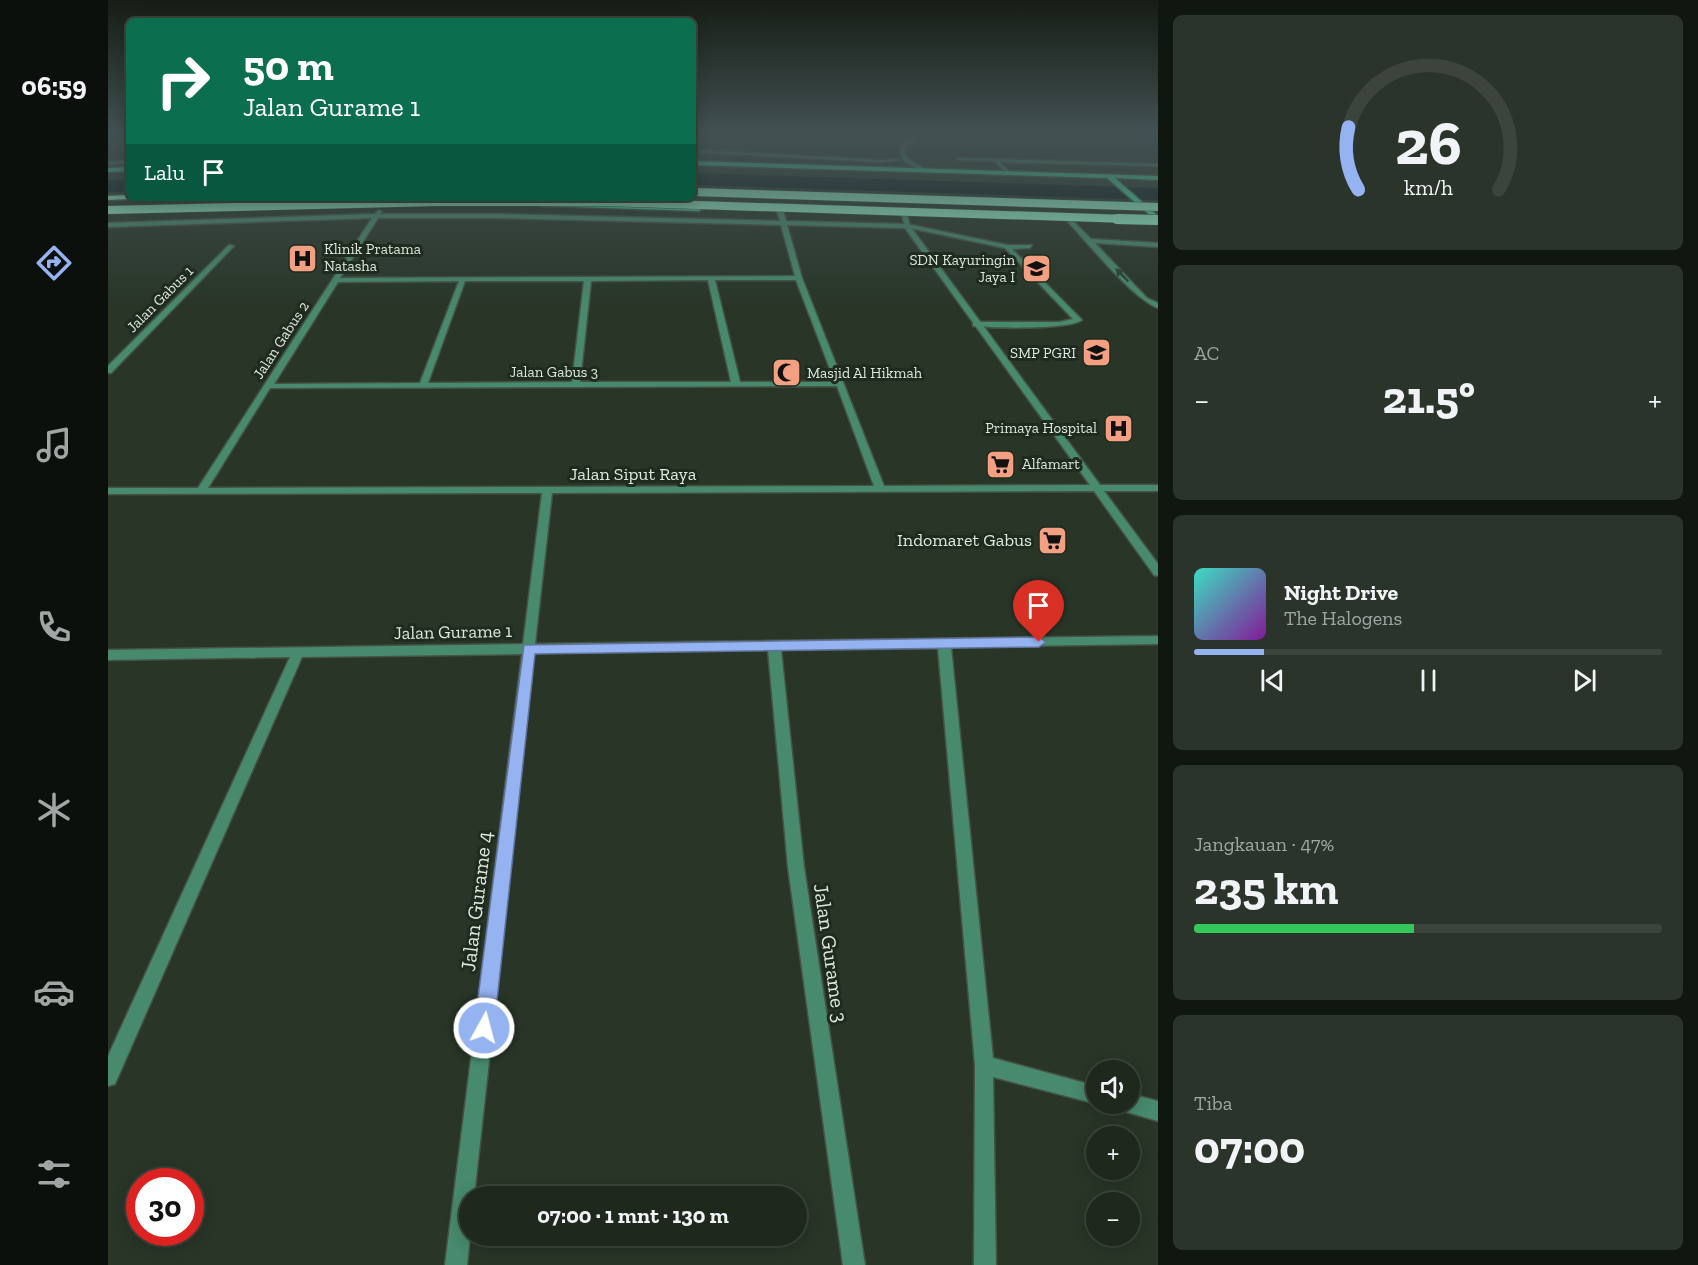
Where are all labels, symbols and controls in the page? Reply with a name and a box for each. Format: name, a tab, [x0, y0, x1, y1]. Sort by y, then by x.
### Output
text: 50 m	[243, 40, 334, 91]
icon: right	[144, 42, 222, 120]
text: 06:59	[21, 70, 87, 102]
text: Jalan Gurame 1	[243, 91, 420, 123]
text: 26	[1395, 105, 1461, 180]
icon: arrive	[197, 156, 230, 189]
text: Lalu	[144, 159, 185, 186]
text: km/h	[1404, 175, 1452, 200]
place label: Klinik Pratama Natasha	[324, 240, 421, 275]
icon: directions	[33, 242, 75, 284]
hospital icon: Klinik Pratama Natasha	[287, 242, 319, 274]
place label: SDN Kayuringin Jaya I	[909, 251, 1015, 286]
school or university icon: SDN Kayuringin Jaya I	[1020, 253, 1052, 285]
street label: Jalan Gabus 1	[123, 262, 197, 336]
one-way arrow	[1115, 269, 1129, 283]
street label: Jalan Gabus 2	[249, 298, 313, 382]
school or university icon: SMP PGRI	[1081, 337, 1113, 369]
text: AC	[1194, 341, 1219, 365]
place label: SMP PGRI	[1010, 344, 1076, 362]
mosque icon: Masjid Al Hikmah	[770, 357, 802, 389]
street label: Jalan Gabus 3	[510, 363, 598, 381]
place label: Masjid Al Hikmah	[807, 364, 923, 382]
text: 21.5°	[1383, 371, 1475, 425]
text: −	[1194, 380, 1209, 419]
text: +	[1648, 380, 1662, 419]
hospital icon: Primaya Hospital	[1102, 412, 1134, 444]
place label: Primaya Hospital	[985, 419, 1097, 437]
icon: music	[33, 424, 75, 466]
supermarket icon: Alfamart	[985, 448, 1017, 480]
place label: Alfamart	[1022, 455, 1080, 473]
street label: Jalan Siput Raya	[569, 463, 697, 485]
supermarket icon: Indomaret Gabus	[1037, 524, 1069, 556]
place label: Indomaret Gabus	[897, 529, 1032, 551]
text: Night Drive	[1284, 579, 1398, 606]
pin	[1013, 580, 1064, 642]
icon: arrive	[1022, 589, 1055, 622]
icon: phone	[33, 606, 75, 648]
text: The Halogens	[1284, 606, 1402, 630]
street label: Jalan Gurame 1	[394, 620, 512, 644]
icon: previous	[1256, 664, 1289, 697]
icon: pause	[1412, 664, 1445, 697]
icon: next	[1568, 664, 1601, 697]
icon: climate	[33, 789, 75, 831]
street label: Jalan Gurame 4	[455, 829, 497, 973]
text: Jangkauan · 47%	[1194, 832, 1334, 856]
text: 235 km	[1194, 862, 1338, 916]
street label: Jalan Gurame 3	[809, 882, 853, 1024]
icon: car	[33, 971, 75, 1013]
position arrow	[452, 996, 516, 1060]
map controls	[1086, 1060, 1140, 1246]
button: sound	[1086, 1060, 1140, 1114]
text: Tiba	[1194, 1091, 1232, 1115]
text: 07:00	[1194, 1121, 1305, 1175]
button: +	[1086, 1126, 1140, 1180]
icon: filters	[33, 1153, 75, 1195]
speed limit sign: 30	[126, 1168, 204, 1246]
button: −	[1086, 1192, 1140, 1246]
text: 07:00 · 1 mnt · 130 m	[537, 1202, 729, 1229]

